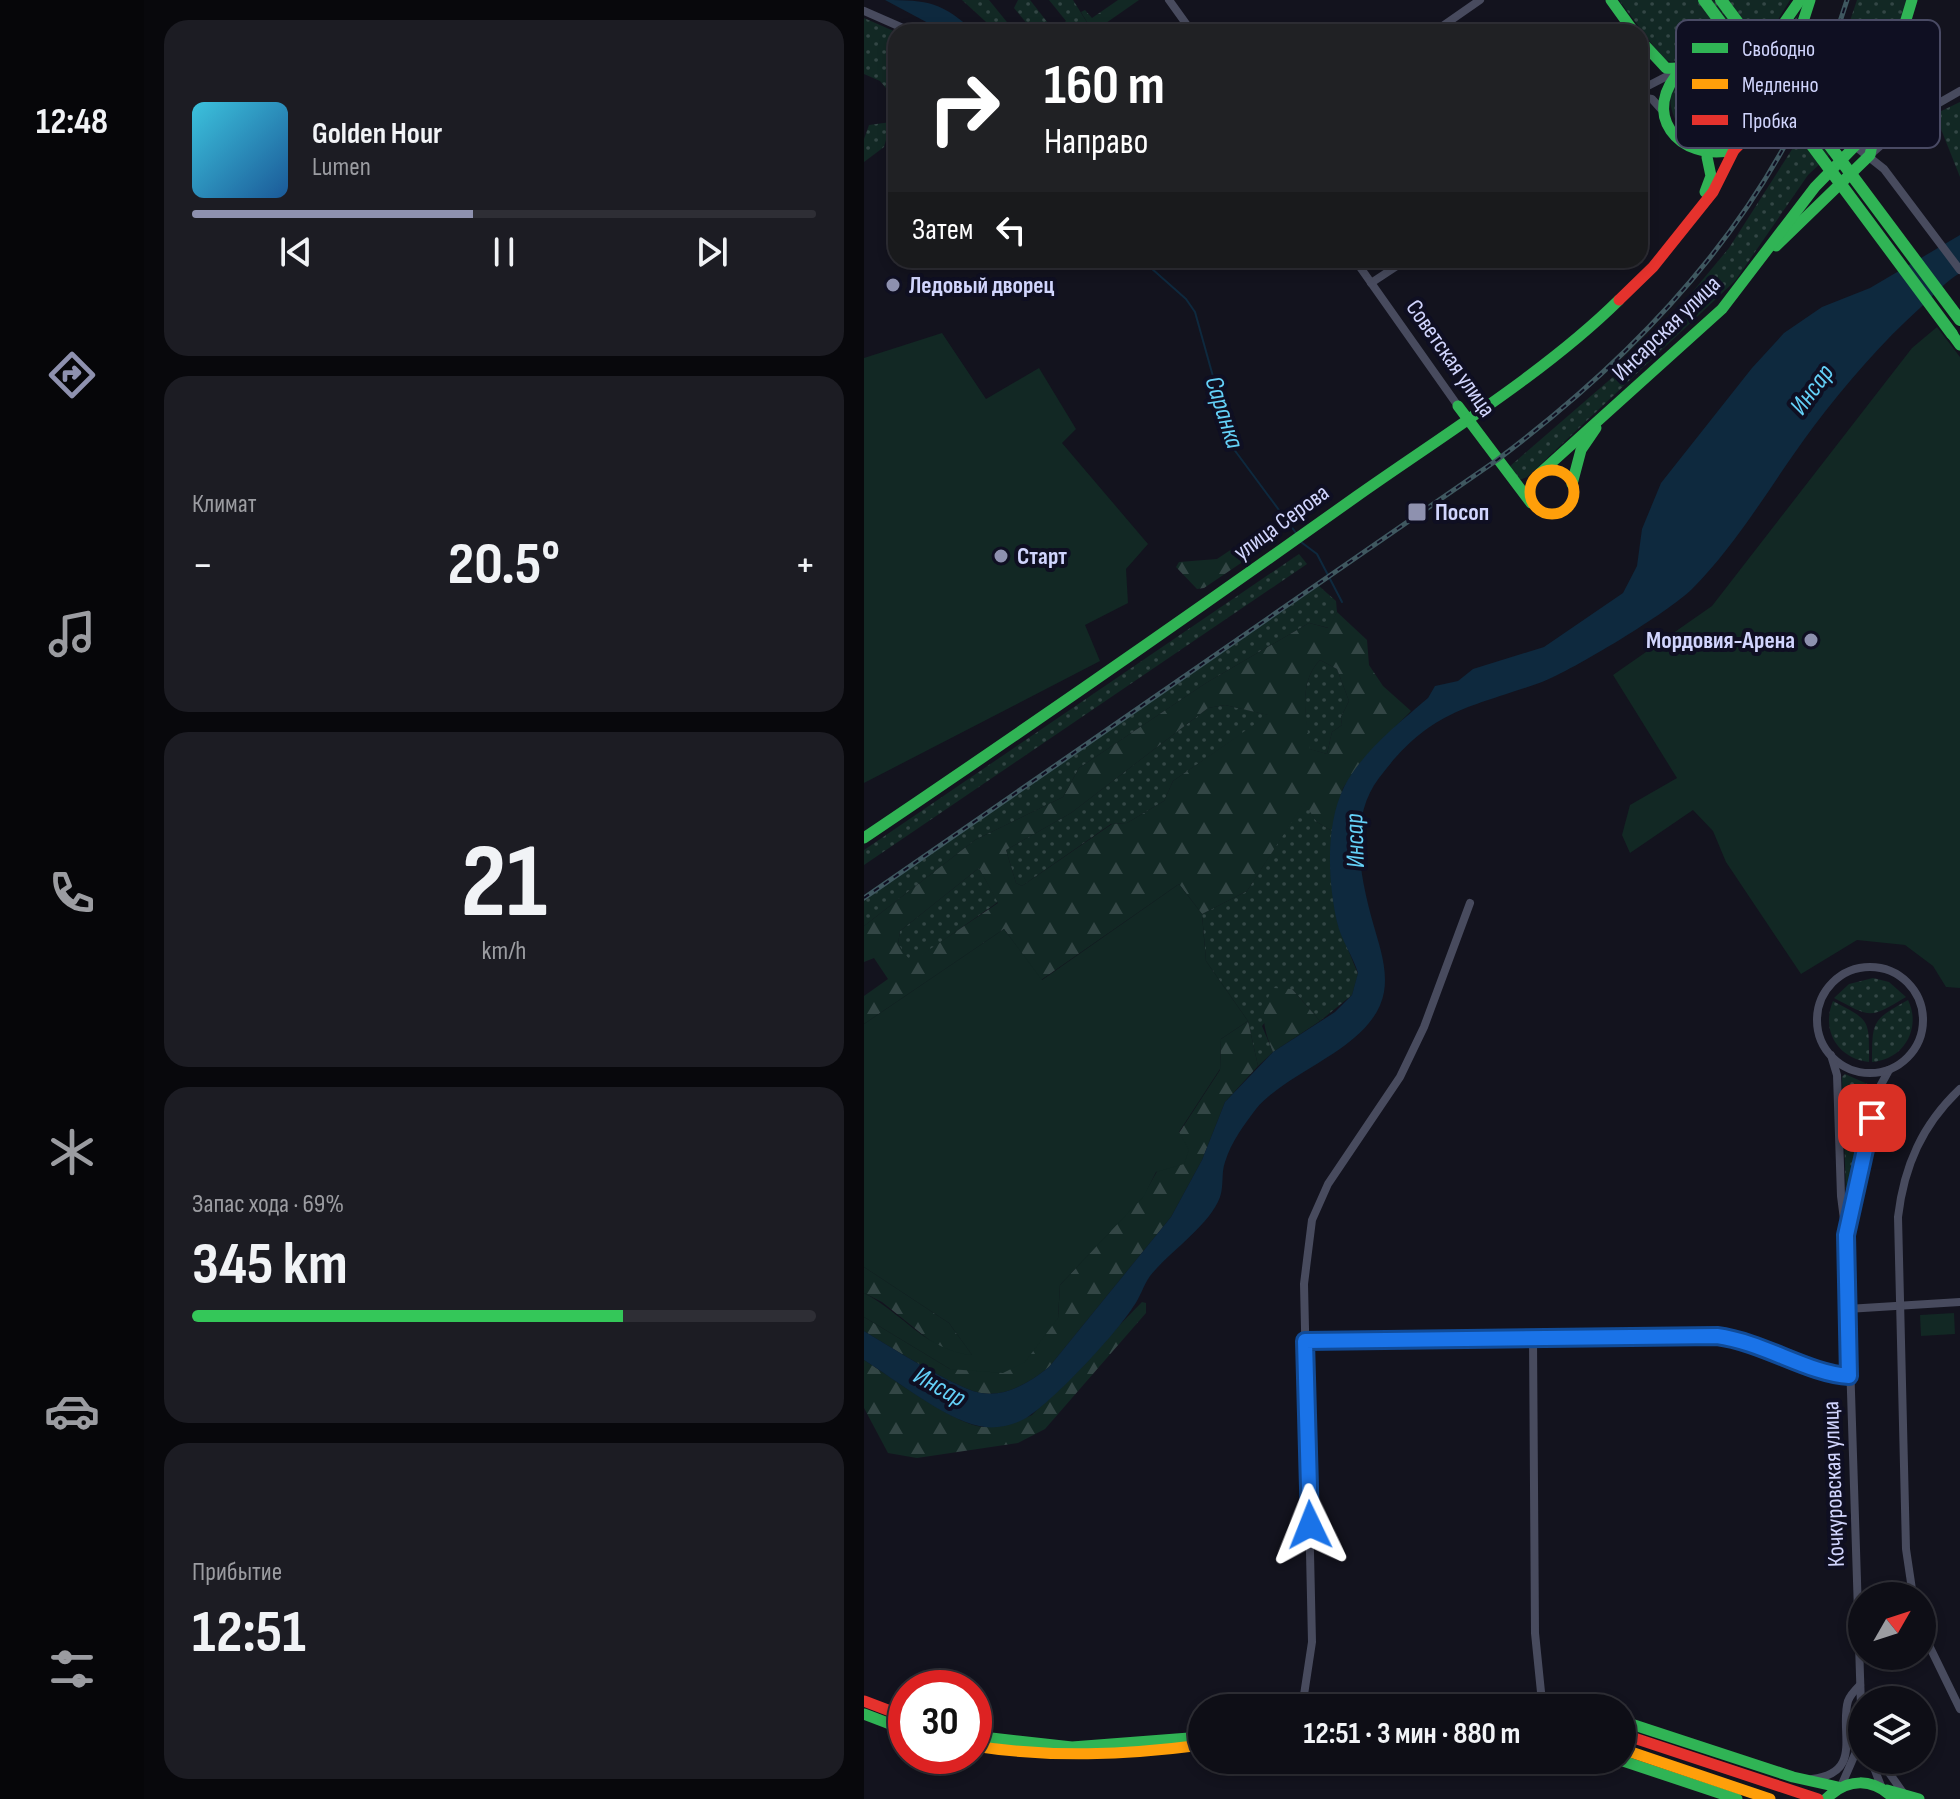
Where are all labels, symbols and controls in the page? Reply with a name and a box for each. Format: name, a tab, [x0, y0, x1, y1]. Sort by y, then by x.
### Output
legend	[1676, 20, 1940, 148]
text: Свободно	[1742, 36, 1815, 63]
text: 160 m	[1044, 53, 1165, 120]
icon: right	[912, 56, 1016, 160]
text: Медленно	[1742, 72, 1819, 99]
text: 12:48	[36, 101, 108, 144]
text: Пробка	[1742, 108, 1797, 135]
text: Golden Hour	[312, 116, 442, 152]
text: Направо	[1044, 121, 1148, 164]
text: Lumen	[312, 152, 371, 183]
icon: left	[989, 208, 1033, 252]
text: Затем	[912, 212, 973, 248]
icon: previous	[274, 230, 318, 274]
icon: pause	[482, 230, 526, 274]
icon: next	[690, 230, 734, 274]
street label: Инсарская улица	[1606, 270, 1726, 387]
place label: Ледовый дворец	[909, 271, 1055, 300]
marker: Ледовый дворец	[884, 276, 902, 294]
street label: Советская улица	[1400, 294, 1502, 423]
icon: directions	[44, 347, 100, 403]
water label: Инсар	[1784, 358, 1841, 421]
water label: Саранка	[1197, 372, 1250, 453]
street label: улица Серова	[1228, 478, 1335, 567]
text: Климат	[192, 489, 256, 520]
place label: Посоп	[1435, 498, 1489, 527]
marker: Посоп	[1406, 501, 1428, 523]
text: 20.5°	[448, 529, 560, 601]
text: −	[192, 539, 214, 592]
text: +	[794, 539, 816, 592]
place label: Старт	[1017, 542, 1067, 571]
marker: Старт	[992, 547, 1010, 565]
icon: music	[44, 606, 100, 662]
place label: Мордовия-Арена	[1646, 626, 1795, 655]
marker: Мордовия-Арена	[1802, 631, 1820, 649]
water label: Инсар	[1339, 813, 1372, 869]
text: 21	[461, 821, 547, 946]
icon: phone	[44, 865, 100, 921]
text: km/h	[482, 936, 526, 967]
pin	[1838, 1084, 1906, 1152]
icon: arrive	[1850, 1096, 1894, 1140]
icon: climate	[44, 1124, 100, 1180]
text: Запас хода · 69%	[192, 1189, 344, 1220]
text: 345 km	[192, 1229, 348, 1301]
water label: Инсар	[908, 1360, 971, 1414]
icon: car	[44, 1383, 100, 1439]
street label: Кочкуровская улица	[1816, 1401, 1851, 1567]
position arrow	[1268, 1483, 1352, 1567]
text: Прибытие	[192, 1557, 282, 1588]
north arrow	[1848, 1582, 1936, 1670]
map controls	[1848, 1582, 1936, 1774]
text: 12:51	[192, 1597, 306, 1669]
icon: filters	[44, 1641, 100, 1697]
speed limit sign: 30	[888, 1670, 992, 1774]
button: layers	[1848, 1686, 1936, 1774]
text: 12:51 · 3 мин · 880 m	[1304, 1716, 1520, 1752]

